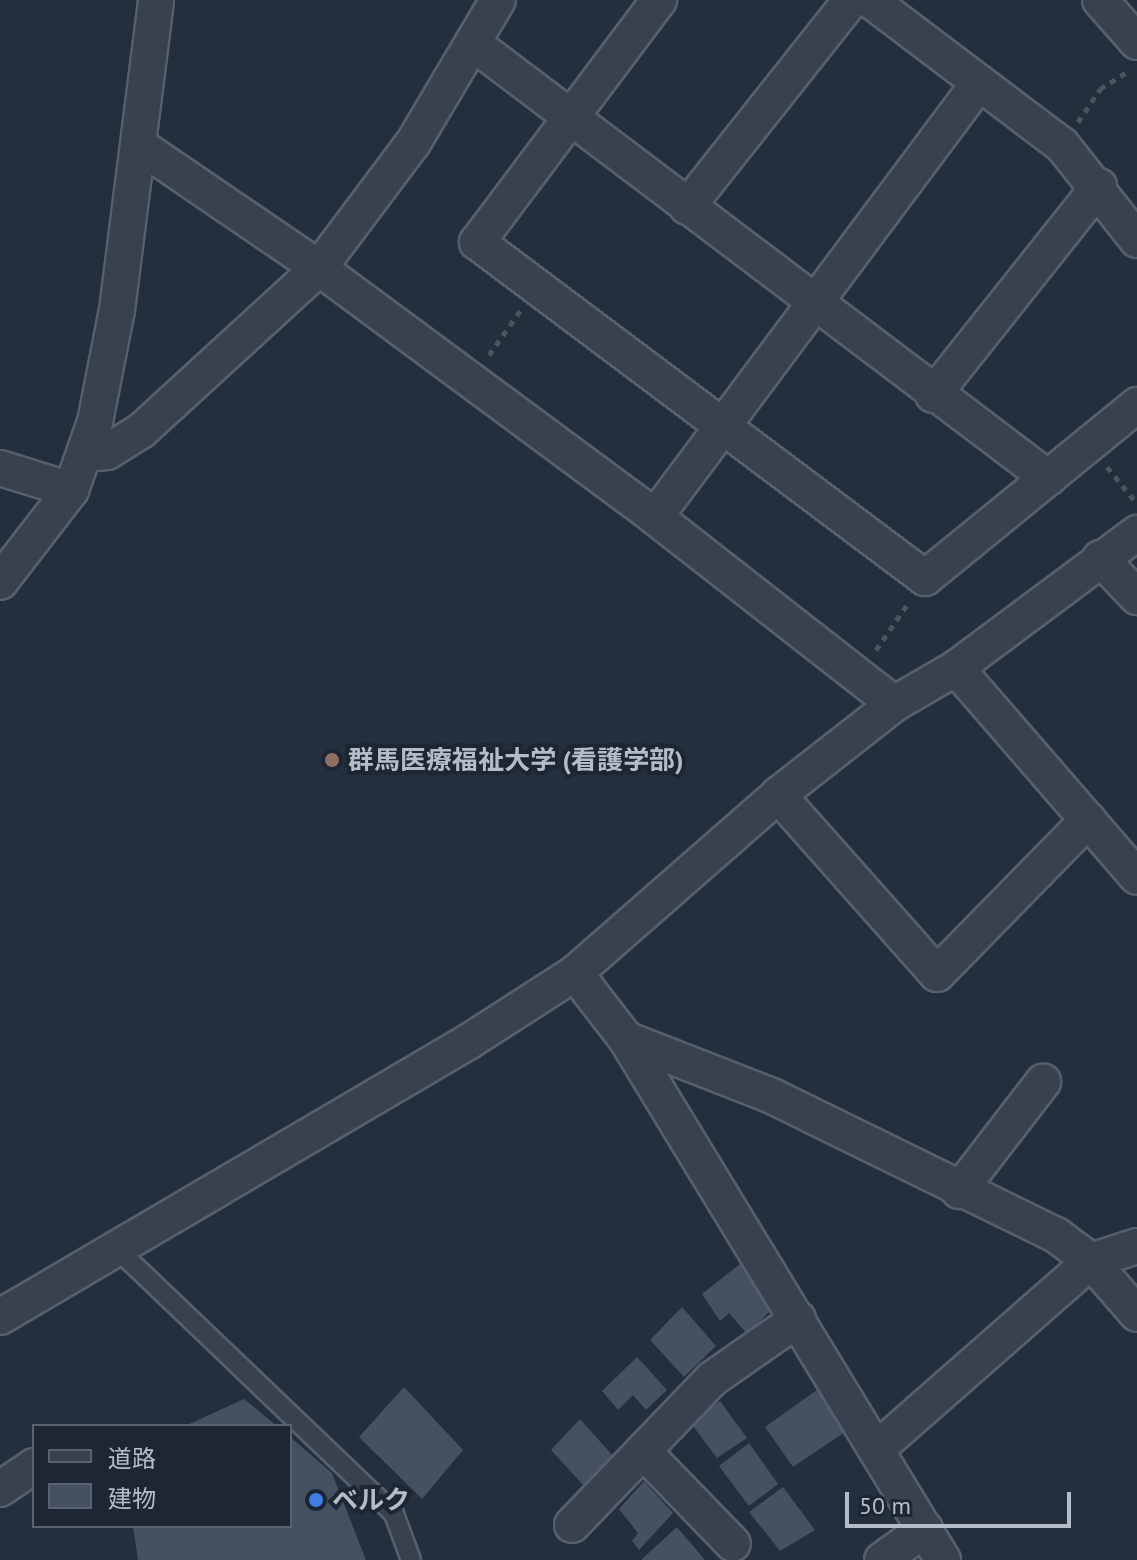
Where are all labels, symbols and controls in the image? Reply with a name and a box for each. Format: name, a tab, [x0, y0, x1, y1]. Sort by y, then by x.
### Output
place label: 群馬医療福祉大学 (看護学部)	[348, 744, 684, 776]
marker: 群馬医療福祉大学 (看護学部)	[323, 751, 341, 769]
legend	[32, 1424, 292, 1528]
text: 道路	[108, 1443, 156, 1474]
scale bar	[849, 1476, 1075, 1526]
text: 建物	[108, 1483, 156, 1514]
place label: ベルク	[332, 1484, 410, 1516]
text: 50 m	[859, 1490, 911, 1521]
marker: ベルク	[307, 1491, 325, 1509]

